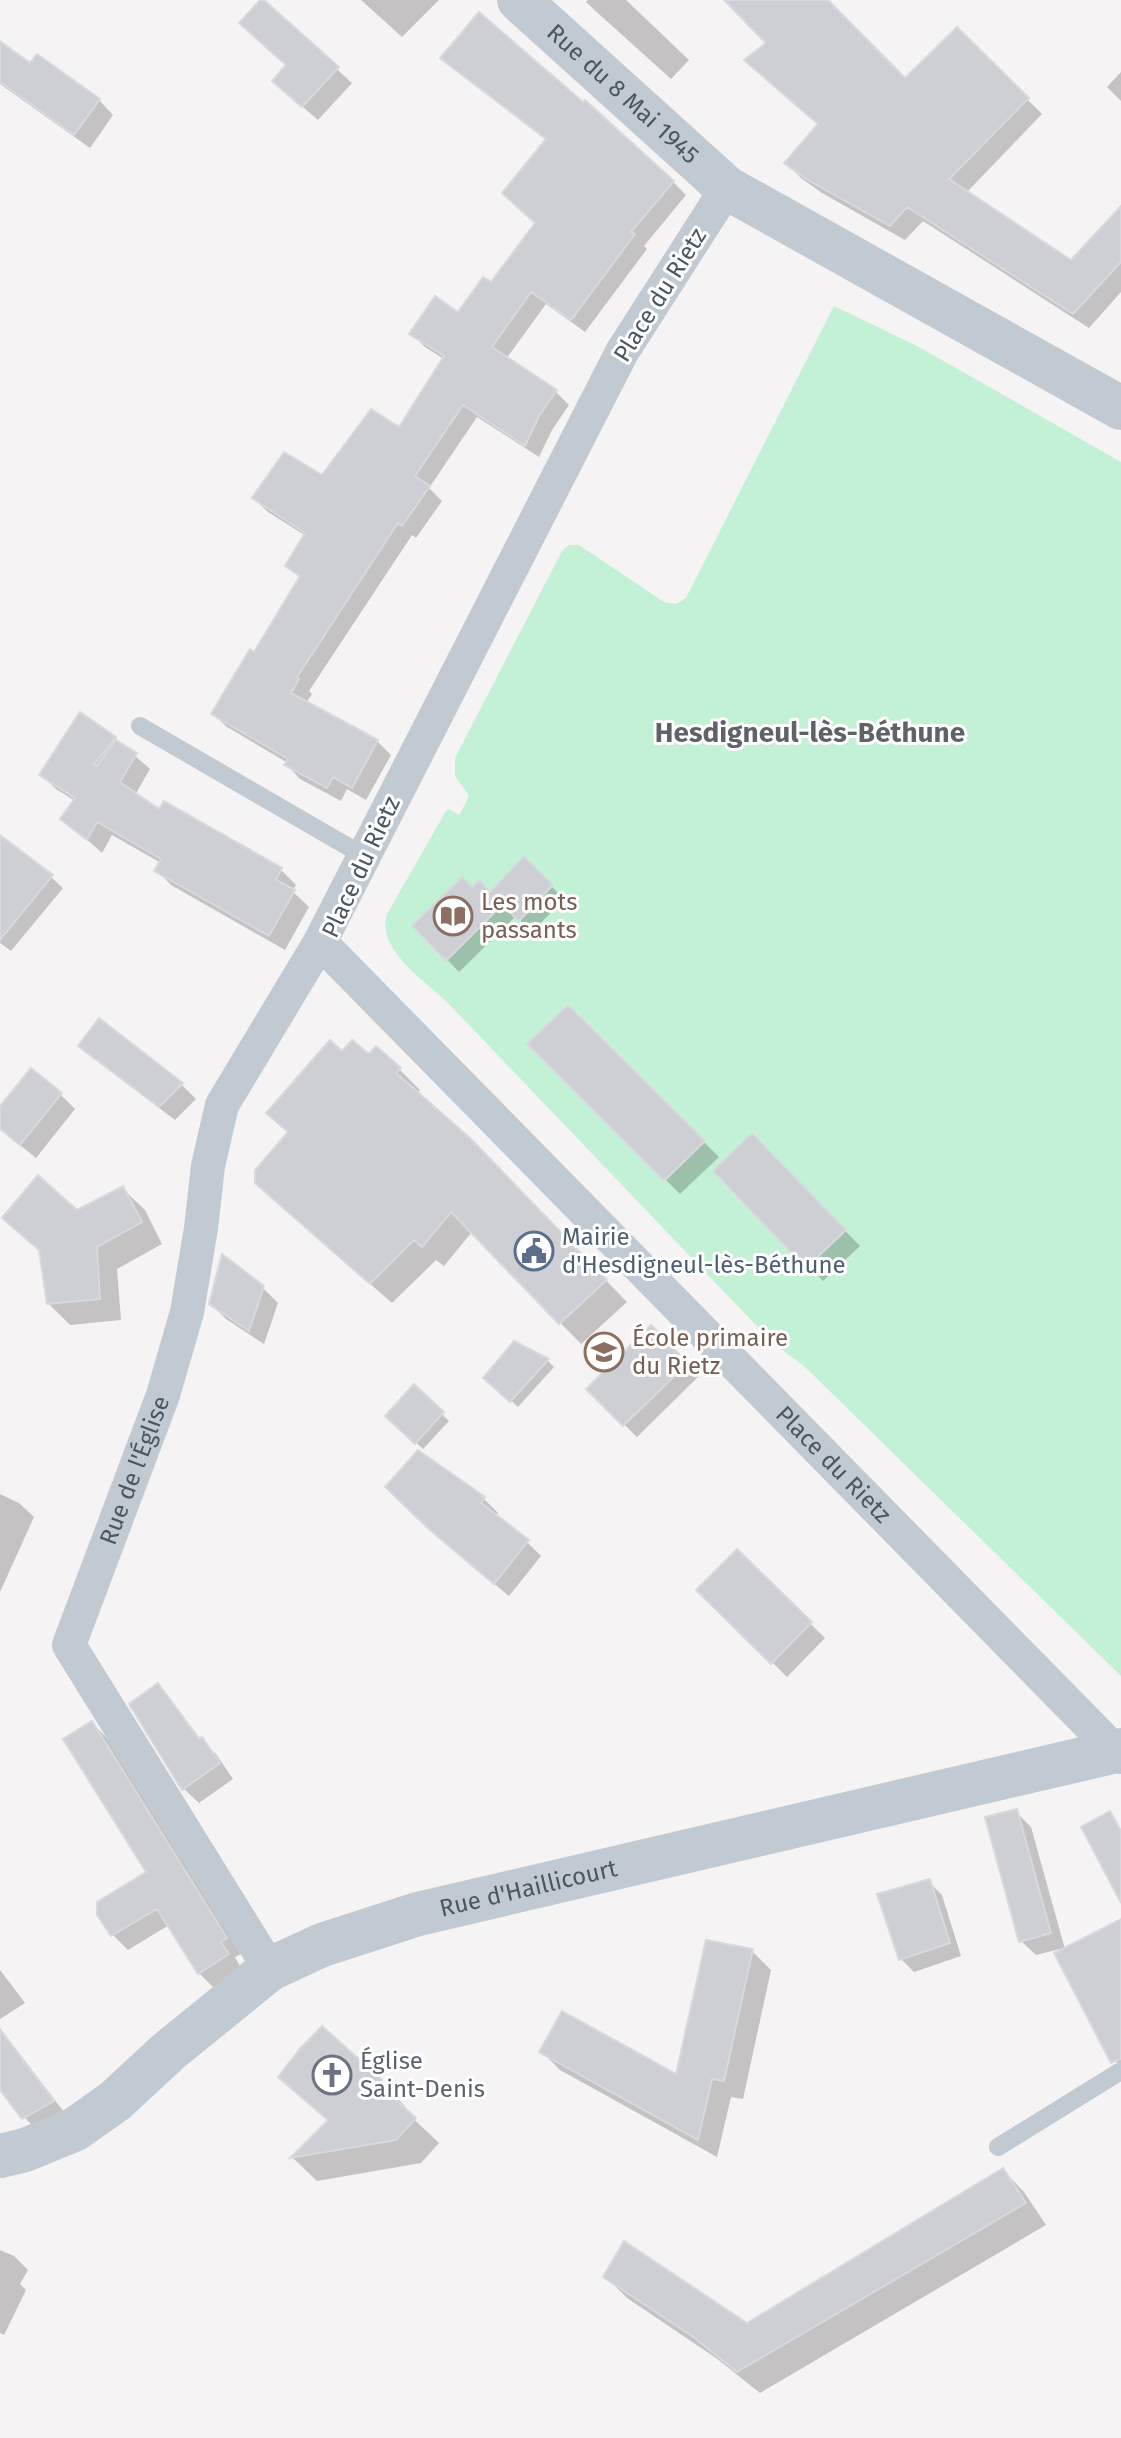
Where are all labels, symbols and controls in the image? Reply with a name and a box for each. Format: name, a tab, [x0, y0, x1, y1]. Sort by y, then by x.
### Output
street label: Rue du 8 Mai 1945	[541, 18, 704, 169]
street label: Place du Rietz	[608, 223, 712, 367]
district label: Hesdigneul-lès-Béthune	[655, 716, 965, 749]
street label: Place du Rietz	[316, 792, 406, 942]
place label: Les mots passants	[481, 888, 577, 944]
library icon: Les mots passants	[432, 895, 474, 937]
place label: Mairie d'Hesdigneul-lès-Béthune	[562, 1223, 846, 1279]
public building icon: Mairie d'Hesdigneul-lès-Béthune	[513, 1230, 555, 1272]
place label: École primaire du Rietz	[632, 1323, 788, 1380]
school or university icon: École primaire du Rietz	[583, 1331, 625, 1373]
street label: Rue de l'Église	[94, 1392, 175, 1549]
street label: Place du Rietz	[770, 1400, 897, 1529]
street label: Rue d'Haillicourt	[437, 1854, 620, 1923]
place label: Église Saint-Denis	[360, 2046, 485, 2103]
church icon: Église Saint-Denis	[311, 2054, 353, 2096]

